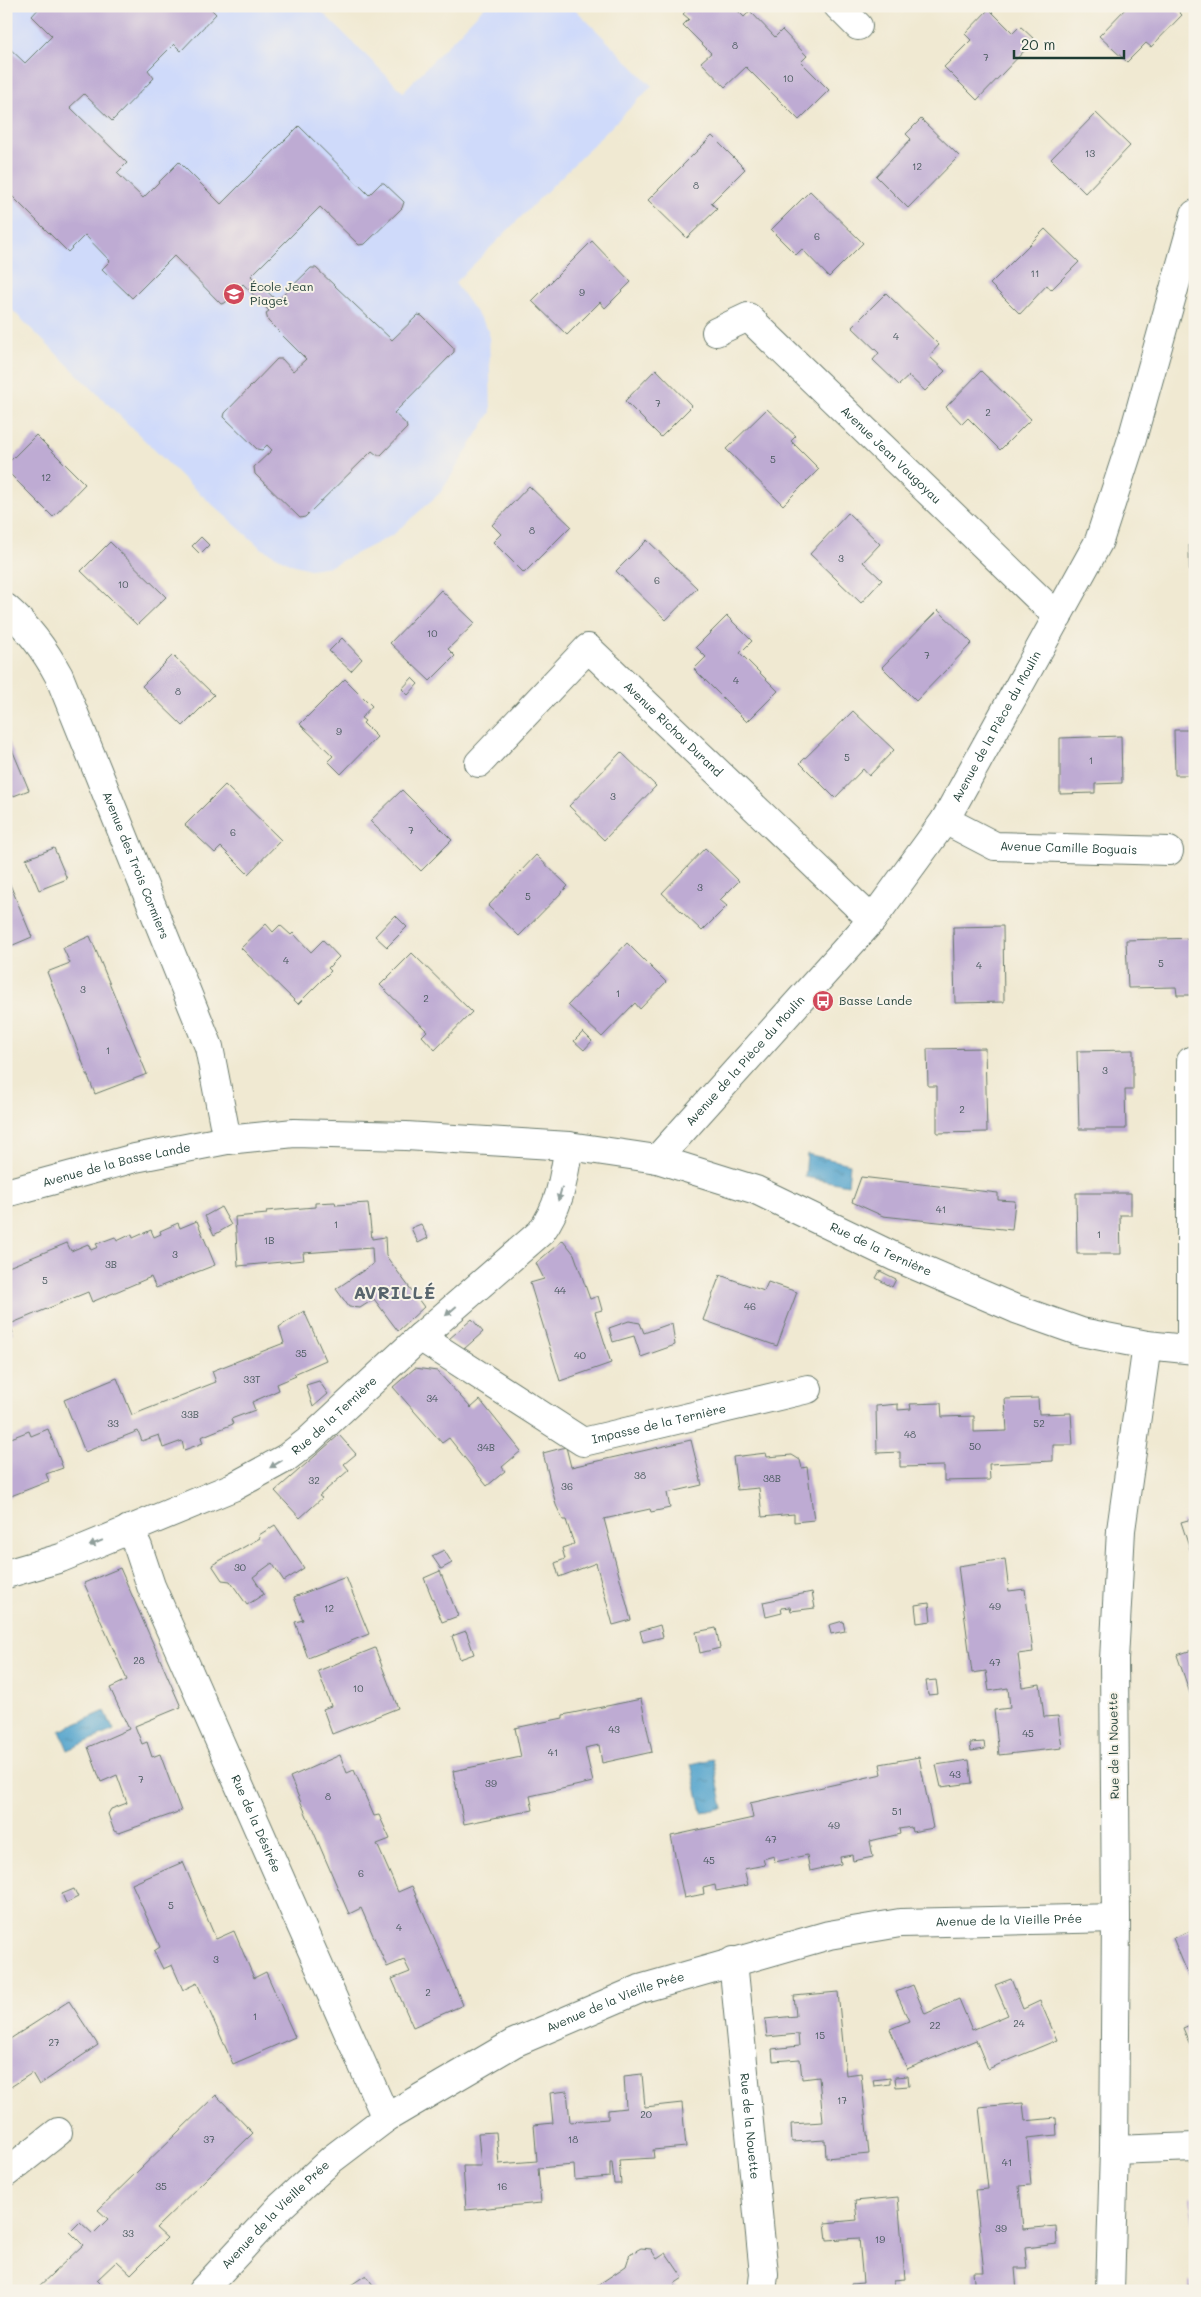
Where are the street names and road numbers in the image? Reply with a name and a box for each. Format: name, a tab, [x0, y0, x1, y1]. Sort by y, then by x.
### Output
street label: Avenue Jean Vaugoyau	[838, 402, 945, 507]
street label: Avenue de la Pièce du Moulin	[948, 648, 1044, 804]
street label: Avenue Richou Durand	[621, 678, 727, 780]
street label: Avenue des Trois Cormiers	[100, 789, 174, 941]
street label: Avenue Camille Boguais	[1000, 837, 1138, 857]
street label: Avenue de la Pièce du Moulin	[682, 992, 807, 1129]
street label: Avenue de la Basse Lande	[40, 1138, 192, 1190]
street label: Rue de la Ternière	[828, 1218, 934, 1279]
street label: Rue de la Ternière	[288, 1372, 380, 1458]
street label: Impasse de la Ternière	[590, 1400, 727, 1447]
street label: Rue de la Nouette	[1104, 1693, 1122, 1799]
street label: Rue de la Désirée	[228, 1772, 285, 1875]
street label: Avenue de la Vieille Prée	[935, 1910, 1082, 1929]
street label: Avenue de la Vieille Prée	[544, 1968, 686, 2035]
street label: Rue de la Nouette	[737, 2072, 764, 2180]
street label: Avenue de la Vieille Prée	[218, 2156, 332, 2272]

